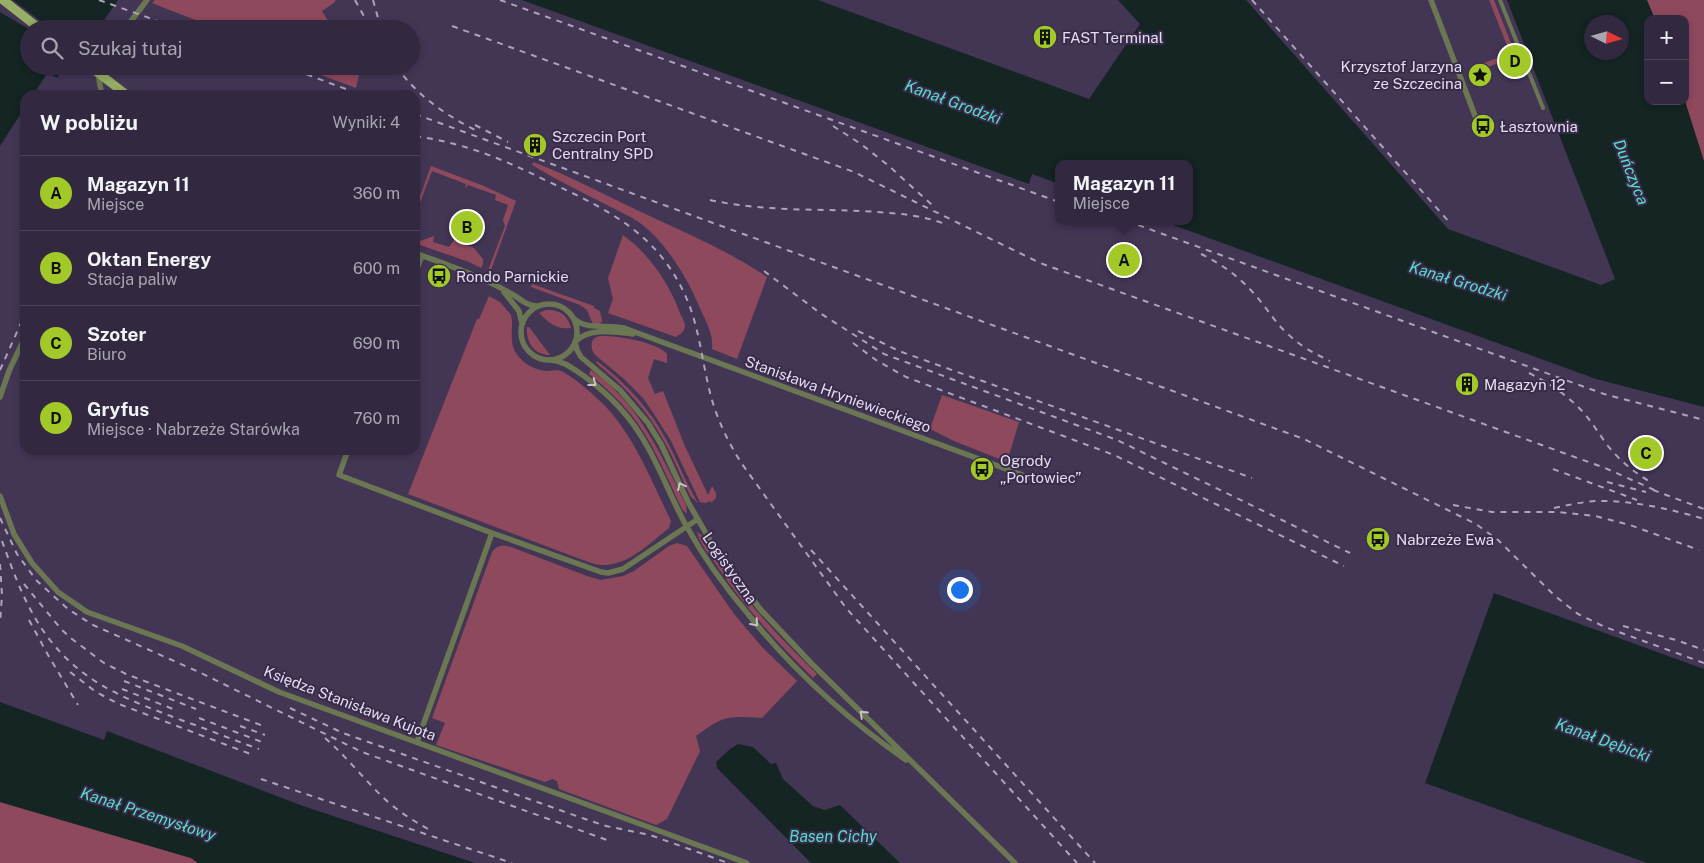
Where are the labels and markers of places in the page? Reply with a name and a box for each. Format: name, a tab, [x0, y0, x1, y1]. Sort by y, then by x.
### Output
building icon: FAST Terminal	[1032, 24, 1058, 50]
place label: FAST Terminal	[1062, 29, 1163, 46]
pin: D	[1499, 42, 1531, 80]
place label: Krzysztof Jarzyna ze Szczecina	[1341, 58, 1462, 92]
place icon: Krzysztof Jarzyna ze Szczecina	[1467, 62, 1493, 88]
bus stop icon: Łasztownia	[1470, 113, 1496, 139]
place label: Łasztownia	[1500, 118, 1578, 135]
place label: Szczecin Port Centralny SPD	[552, 128, 653, 162]
building icon: Szczecin Port Centralny SPD	[522, 132, 548, 158]
pin: B	[451, 208, 483, 246]
pin: A	[1108, 241, 1140, 279]
bus stop icon: Rondo Parnickie	[426, 263, 452, 289]
place label: Rondo Parnickie	[456, 268, 569, 285]
building icon: Magazyn 12	[1454, 371, 1480, 397]
place label: Magazyn 12	[1484, 376, 1565, 393]
pin: C	[1630, 434, 1662, 472]
place label: Ogrody „Portowiec”	[1000, 452, 1082, 486]
bus stop icon: Ogrody „Portowiec”	[969, 456, 995, 482]
bus stop icon: Nabrzeże Ewa	[1365, 526, 1391, 552]
place label: Nabrzeże Ewa	[1396, 531, 1494, 548]

